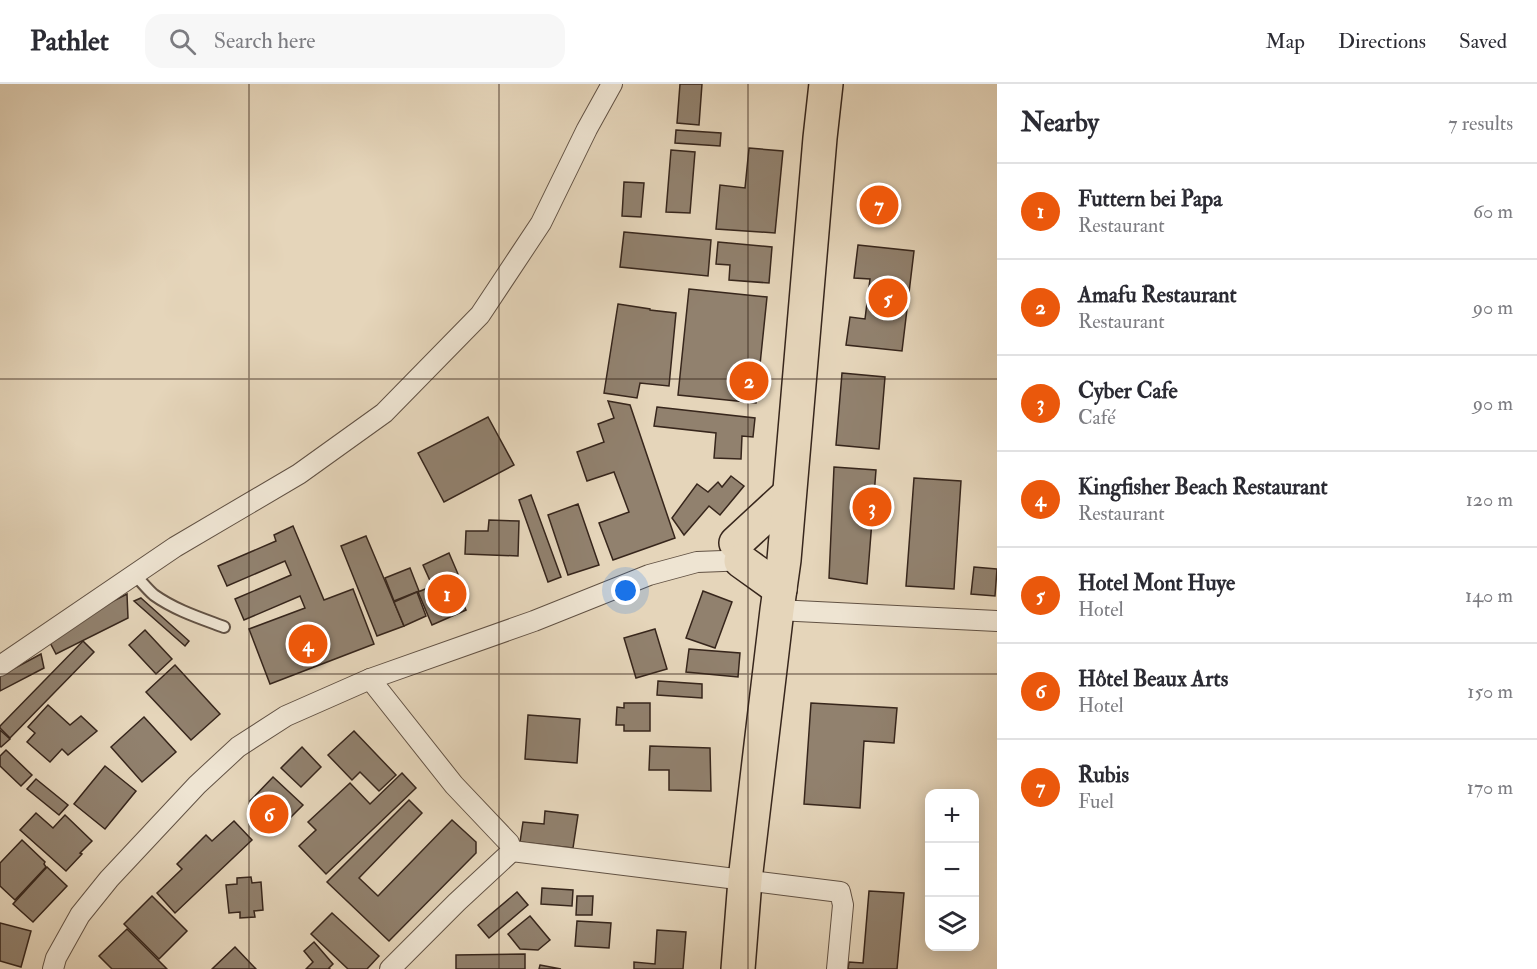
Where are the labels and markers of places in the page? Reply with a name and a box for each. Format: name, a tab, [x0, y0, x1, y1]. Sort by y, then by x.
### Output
pin: 7	[860, 182, 898, 228]
pin: 5	[868, 276, 908, 320]
pin: 2	[730, 358, 768, 404]
pin: 3	[852, 484, 892, 530]
pin: 1	[428, 572, 466, 616]
pin: 4	[288, 622, 328, 666]
pin: 6	[250, 792, 288, 836]

